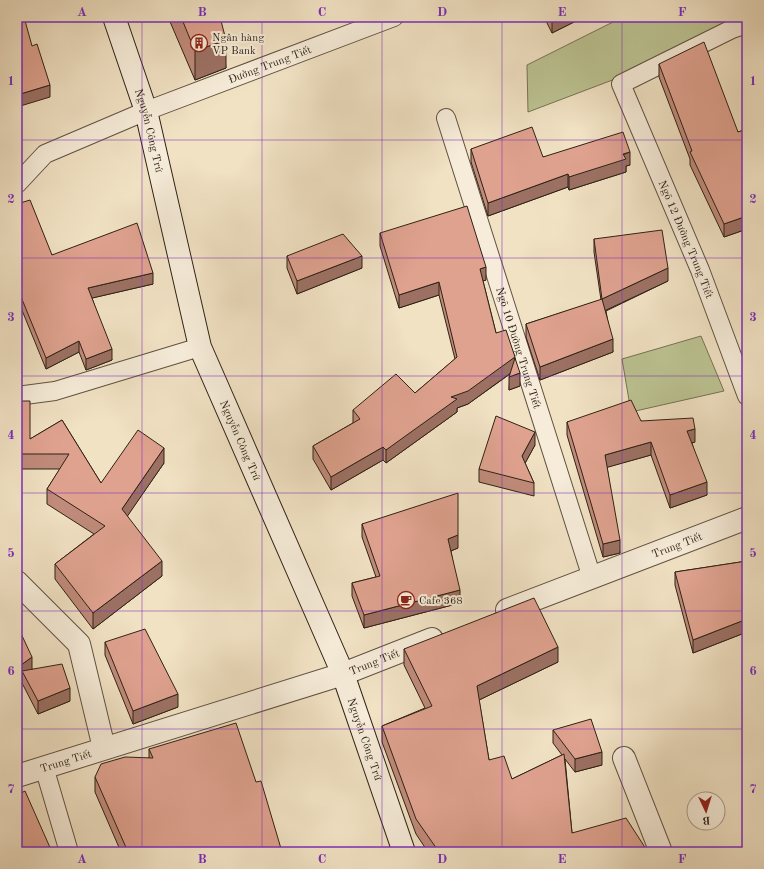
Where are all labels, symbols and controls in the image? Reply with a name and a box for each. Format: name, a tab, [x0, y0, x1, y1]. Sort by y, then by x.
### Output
text: A	[77, 6, 87, 19]
text: B	[197, 6, 207, 19]
text: C	[318, 6, 326, 19]
text: D	[437, 6, 447, 19]
text: E	[558, 6, 567, 19]
text: F	[678, 6, 687, 19]
building icon: Ngân hàng VP Bank	[189, 33, 209, 53]
place label: Ngân hàng VP Bank	[212, 33, 264, 57]
street label: Đường Trung Tiết	[227, 45, 313, 86]
text: 1	[7, 75, 15, 88]
text: 1	[749, 75, 757, 88]
street label: Nguyễn Công Trứ	[132, 88, 164, 174]
street label: Ngõ 12 Đường Trung Tiết	[656, 179, 714, 300]
text: 2	[7, 193, 15, 206]
text: 2	[749, 193, 757, 206]
street label: Ngõ 10 Đường Trung Tiết	[493, 286, 542, 410]
text: 3	[7, 311, 15, 324]
text: 3	[749, 311, 757, 324]
street label: Nguyễn Công Trứ	[217, 399, 262, 482]
text: 4	[7, 429, 15, 442]
text: 4	[749, 429, 757, 442]
street label: Trung Tiết	[651, 532, 704, 561]
text: 5	[7, 547, 15, 560]
text: 5	[749, 547, 757, 560]
cafe icon: Cafe 368	[396, 590, 416, 610]
place label: Cafe 368	[419, 596, 463, 607]
street label: Trung Tiết	[348, 648, 401, 678]
text: 6	[7, 665, 15, 678]
text: 6	[749, 665, 757, 678]
street label: Nguyễn Công Trứ	[345, 697, 383, 782]
street label: Trung Tiết	[39, 749, 93, 775]
text: 7	[7, 783, 15, 796]
text: 7	[749, 783, 757, 796]
north arrow	[686, 791, 726, 831]
text: B	[702, 814, 711, 825]
text: A	[77, 853, 87, 866]
text: B	[197, 853, 207, 866]
text: C	[318, 853, 326, 866]
text: D	[437, 853, 447, 866]
text: E	[558, 853, 567, 866]
text: F	[678, 853, 687, 866]

